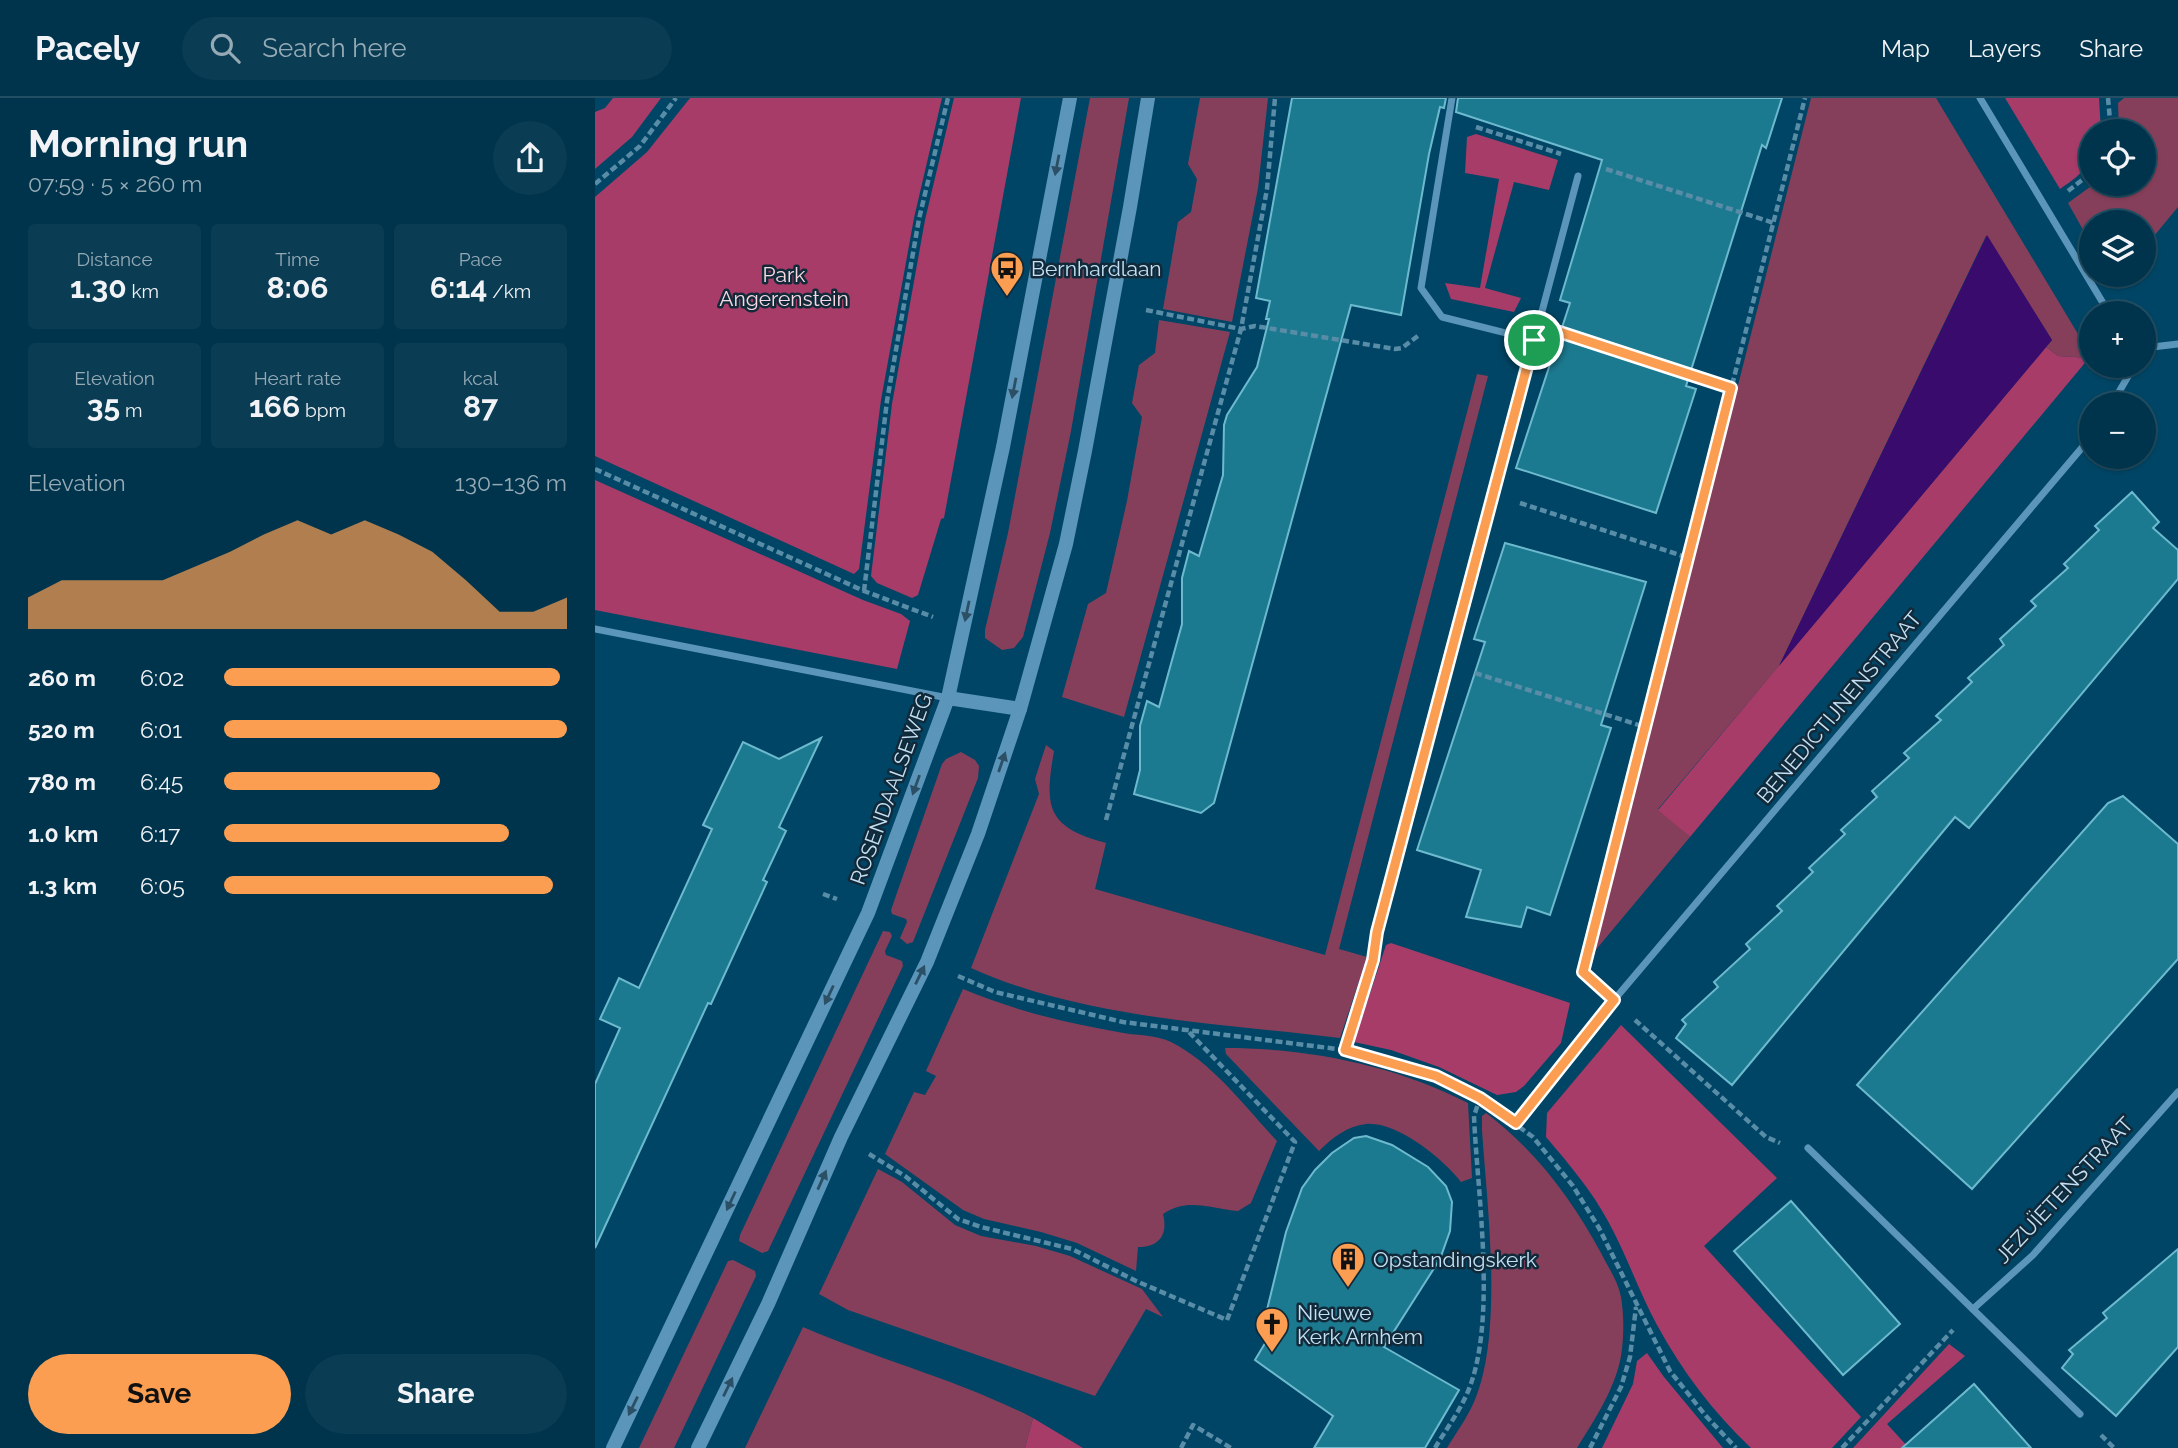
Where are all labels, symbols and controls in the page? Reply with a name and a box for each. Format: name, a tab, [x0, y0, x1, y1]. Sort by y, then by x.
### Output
search box	[182, 17, 672, 80]
text: Pacely	[35, 29, 140, 68]
icon: search	[206, 29, 244, 67]
text: Search here	[262, 33, 407, 63]
text: Map	[1881, 34, 1930, 63]
text: Layers	[1968, 34, 2041, 63]
text: Share	[2079, 34, 2143, 63]
map controls	[2079, 119, 2156, 469]
button: locate	[2079, 119, 2156, 196]
text: Morning run	[28, 121, 248, 166]
button: share	[493, 121, 567, 195]
one-way arrow	[1052, 154, 1063, 176]
text: 07:59 · 5 × 260 m	[28, 170, 202, 197]
button: layers	[2079, 210, 2156, 287]
text: Distance	[76, 248, 153, 270]
text: Time	[275, 248, 320, 270]
text: Pace	[459, 248, 502, 270]
bus stop icon: Bernhardlaan	[988, 249, 1026, 298]
place label: Bernhardlaan	[1031, 256, 1162, 281]
park label: Park Angerenstein	[719, 262, 849, 311]
text: 1.30	[70, 270, 127, 305]
text: 8:06	[266, 270, 329, 305]
text: 6:14	[430, 270, 487, 305]
text: km	[127, 280, 159, 302]
text: /km	[487, 280, 531, 302]
button: +	[2079, 301, 2156, 378]
pin	[1504, 310, 1564, 370]
icon: arrive	[1515, 321, 1553, 359]
text: Elevation	[74, 367, 155, 389]
text: Heart rate	[254, 367, 341, 389]
text: kcal	[463, 367, 498, 389]
one-way arrow	[1009, 377, 1020, 399]
text: 35	[87, 389, 120, 424]
text: 166	[249, 389, 300, 424]
text: 87	[463, 389, 498, 424]
button: −	[2079, 392, 2156, 469]
text: m	[120, 399, 142, 421]
text: bpm	[300, 399, 346, 421]
text: Elevation	[28, 469, 126, 496]
text: 130–136 m	[455, 469, 567, 496]
one-way arrow	[962, 600, 973, 622]
street label: BENEDICTIJNENSTRAAT	[1751, 606, 1927, 808]
text: 260 m	[28, 664, 96, 691]
text: 6:02	[140, 664, 184, 691]
street label: ROSENDAALSEWEG	[845, 690, 937, 888]
text: 520 m	[28, 716, 95, 743]
text: 6:01	[140, 716, 182, 743]
one-way arrow	[997, 752, 1008, 773]
text: 780 m	[28, 768, 96, 795]
text: 6:45	[140, 768, 183, 795]
one-way arrow	[910, 775, 921, 796]
text: 1.0 km	[28, 820, 98, 847]
text: 6:17	[140, 820, 180, 847]
text: 1.3 km	[28, 872, 97, 899]
text: 6:05	[140, 872, 185, 899]
one-way arrow	[915, 965, 926, 985]
one-way arrow	[823, 985, 834, 1005]
street label: JEZUÏETENSTRAAT	[1990, 1112, 2138, 1268]
one-way arrow	[816, 1170, 828, 1190]
one-way arrow	[725, 1191, 737, 1211]
building icon: Opstandingskerk	[1329, 1240, 1367, 1289]
place label: Opstandingskerk	[1373, 1247, 1537, 1272]
place label: Nieuwe Kerk Arnhem	[1297, 1300, 1423, 1349]
church icon: Nieuwe Kerk Arnhem	[1253, 1305, 1291, 1354]
button: Save	[28, 1354, 291, 1434]
button: Share	[305, 1354, 567, 1434]
one-way arrow	[722, 1377, 733, 1397]
one-way arrow	[627, 1396, 639, 1416]

